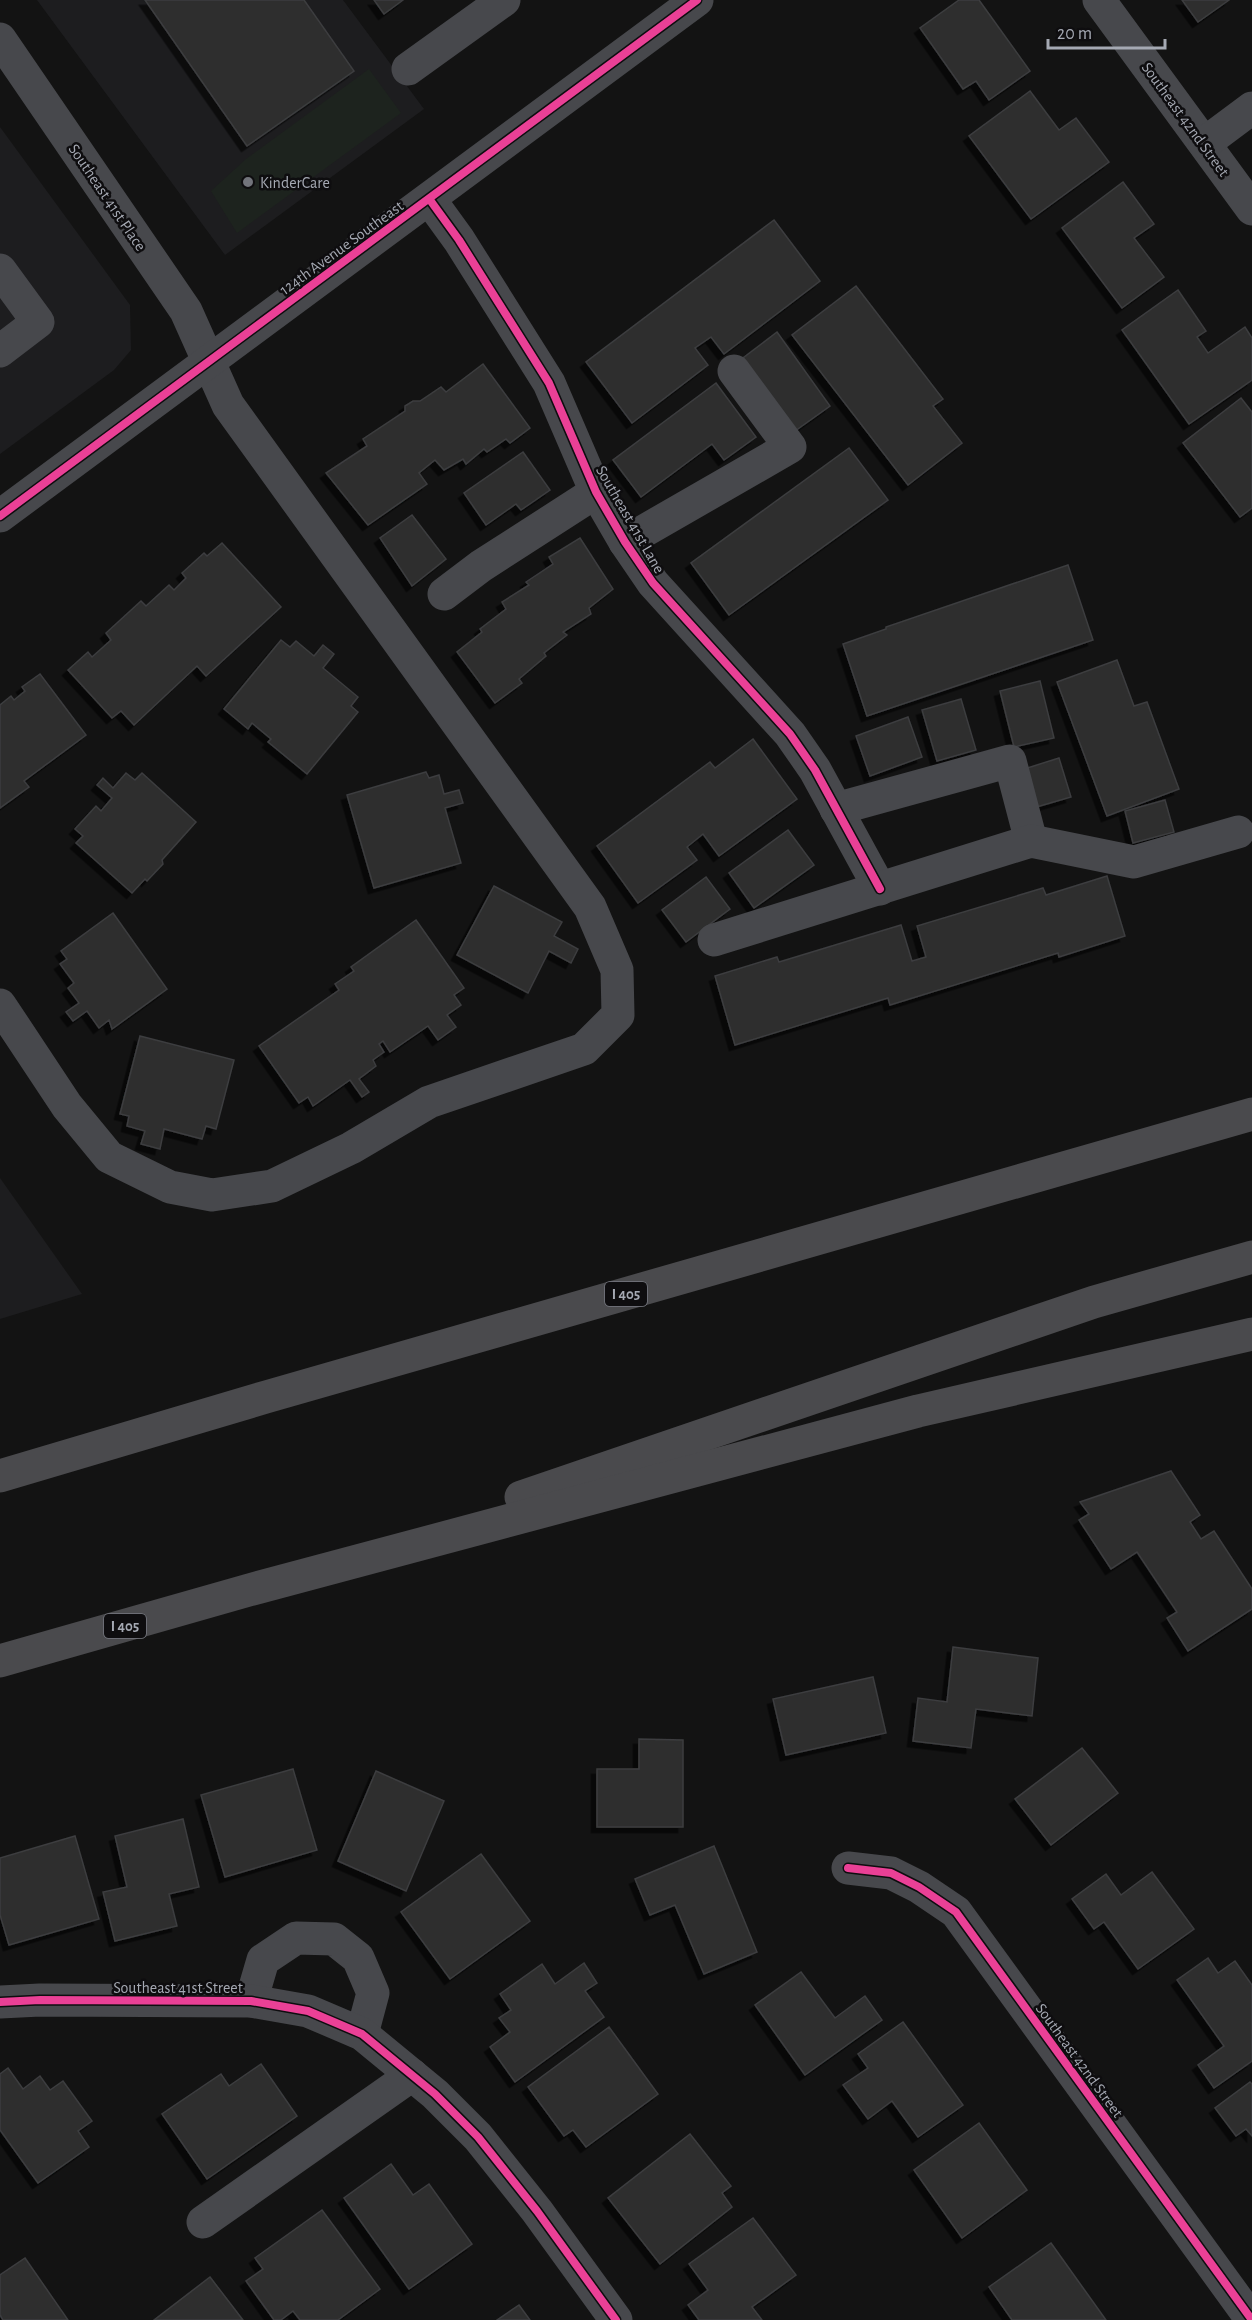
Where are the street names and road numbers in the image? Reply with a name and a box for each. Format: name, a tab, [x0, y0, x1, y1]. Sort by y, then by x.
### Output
street label: Southeast 42nd Street	[1138, 59, 1232, 180]
street label: Southeast 41st Place	[66, 141, 149, 254]
street label: 124th Avenue Southeast	[277, 198, 406, 298]
street label: Southeast 41st Lane	[593, 463, 667, 576]
road number: I 405	[605, 1282, 647, 1306]
road number: I 405	[104, 1614, 146, 1638]
street label: Southeast 41st Street	[113, 1980, 243, 1996]
street label: Southeast 42nd Street	[1032, 2000, 1126, 2121]

